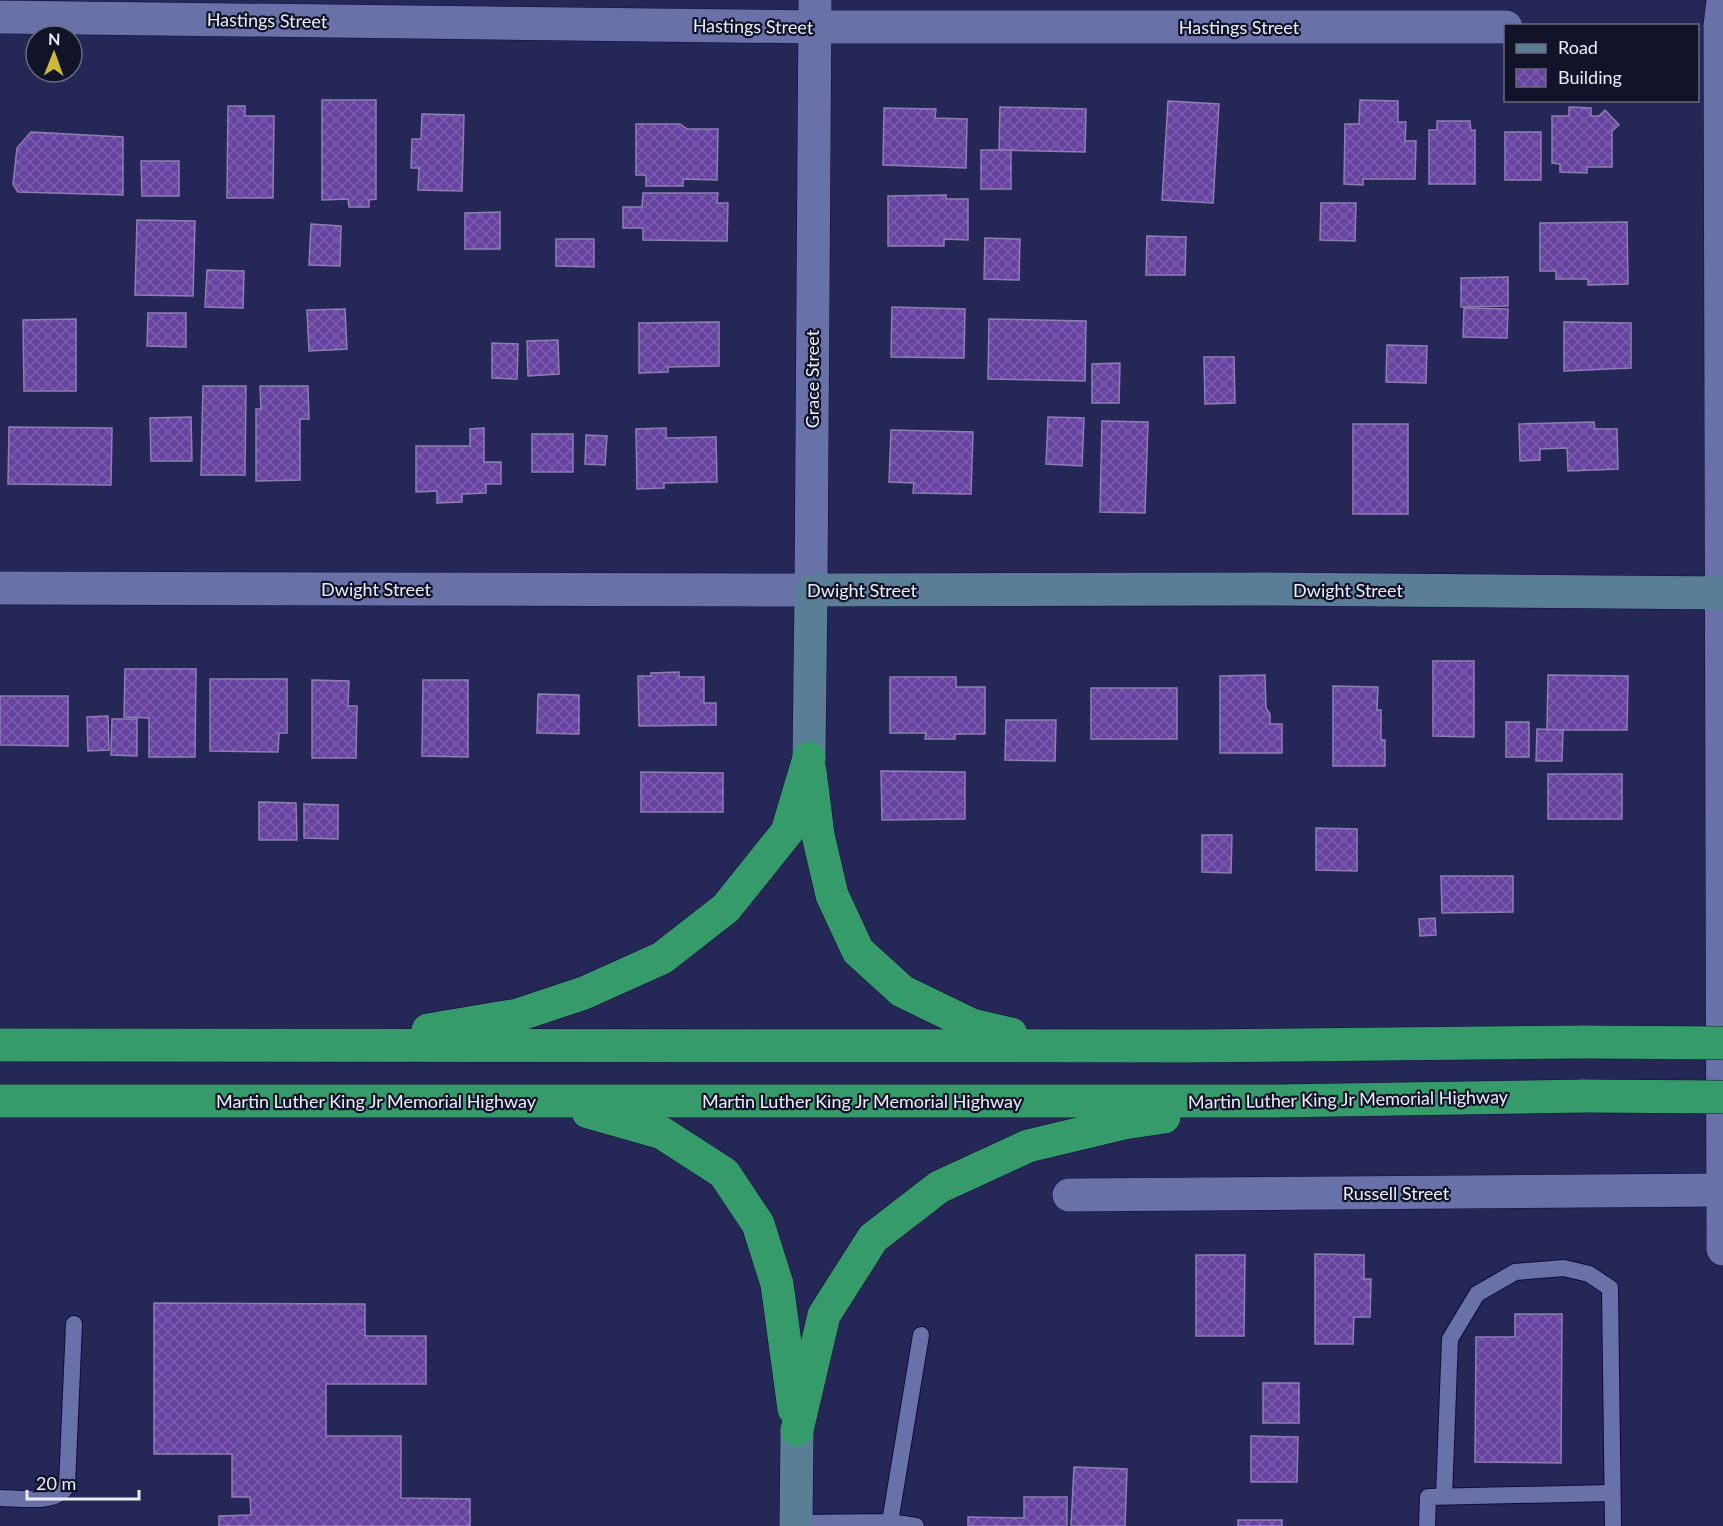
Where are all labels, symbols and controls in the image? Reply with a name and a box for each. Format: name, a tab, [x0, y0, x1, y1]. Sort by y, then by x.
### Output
street label: Hastings Street	[207, 8, 328, 32]
street label: Hastings Street	[693, 14, 814, 38]
street label: Hastings Street	[1179, 16, 1300, 38]
north arrow	[24, 24, 84, 84]
legend	[1504, 24, 1699, 102]
text: N	[48, 29, 61, 48]
text: Road	[1558, 36, 1598, 58]
text: Building	[1558, 66, 1622, 88]
street label: Grace Street	[801, 329, 823, 428]
street label: Dwight Street	[321, 578, 431, 600]
street label: Dwight Street	[807, 579, 917, 601]
street label: Dwight Street	[1293, 579, 1403, 601]
street label: Martin Luther King Jr Memorial Highway	[1188, 1085, 1509, 1113]
street label: Martin Luther King Jr Memorial Highway	[216, 1090, 537, 1112]
street label: Martin Luther King Jr Memorial Highway	[702, 1090, 1023, 1112]
street label: Russell Street	[1343, 1182, 1450, 1204]
scale bar	[27, 1463, 140, 1501]
text: 20 m	[36, 1472, 76, 1494]

